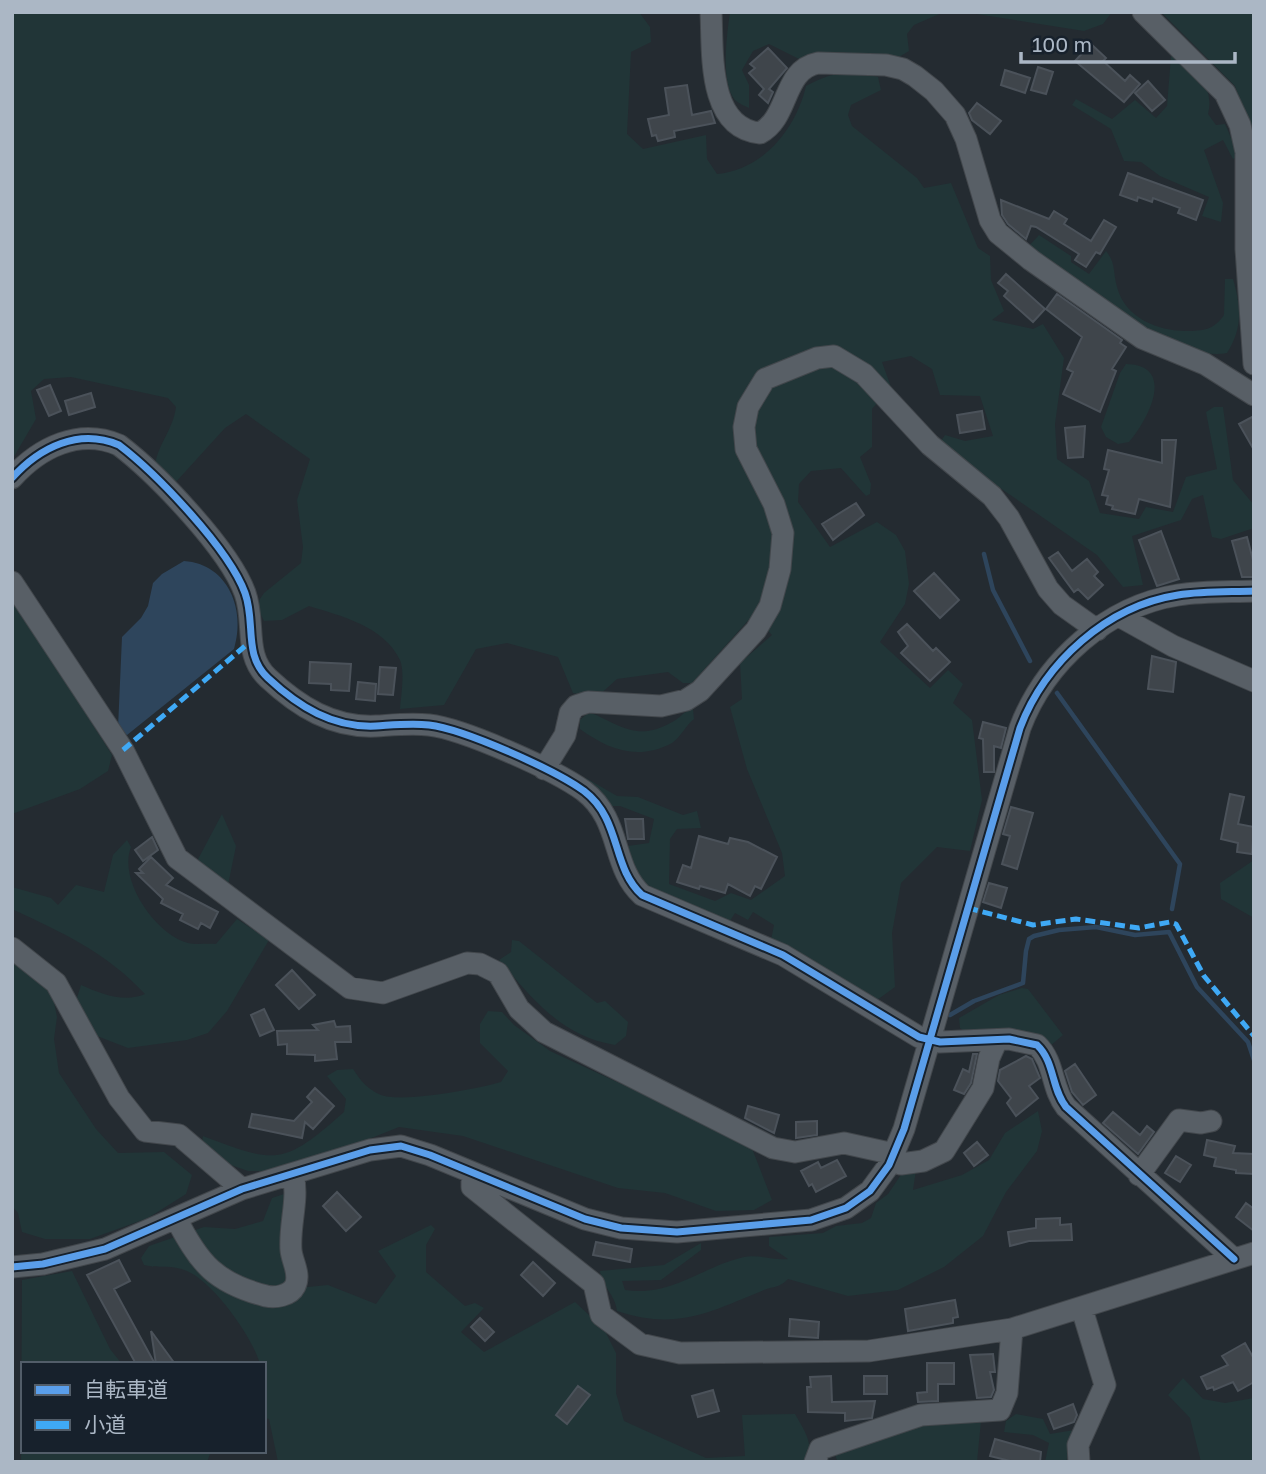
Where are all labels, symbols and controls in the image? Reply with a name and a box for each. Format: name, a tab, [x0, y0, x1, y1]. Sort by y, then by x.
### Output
scale bar	[1021, 21, 1234, 65]
text: 100 m	[1032, 31, 1092, 57]
legend	[21, 1362, 266, 1453]
text: 自転車道	[84, 1376, 168, 1402]
text: 小道	[84, 1411, 126, 1437]

